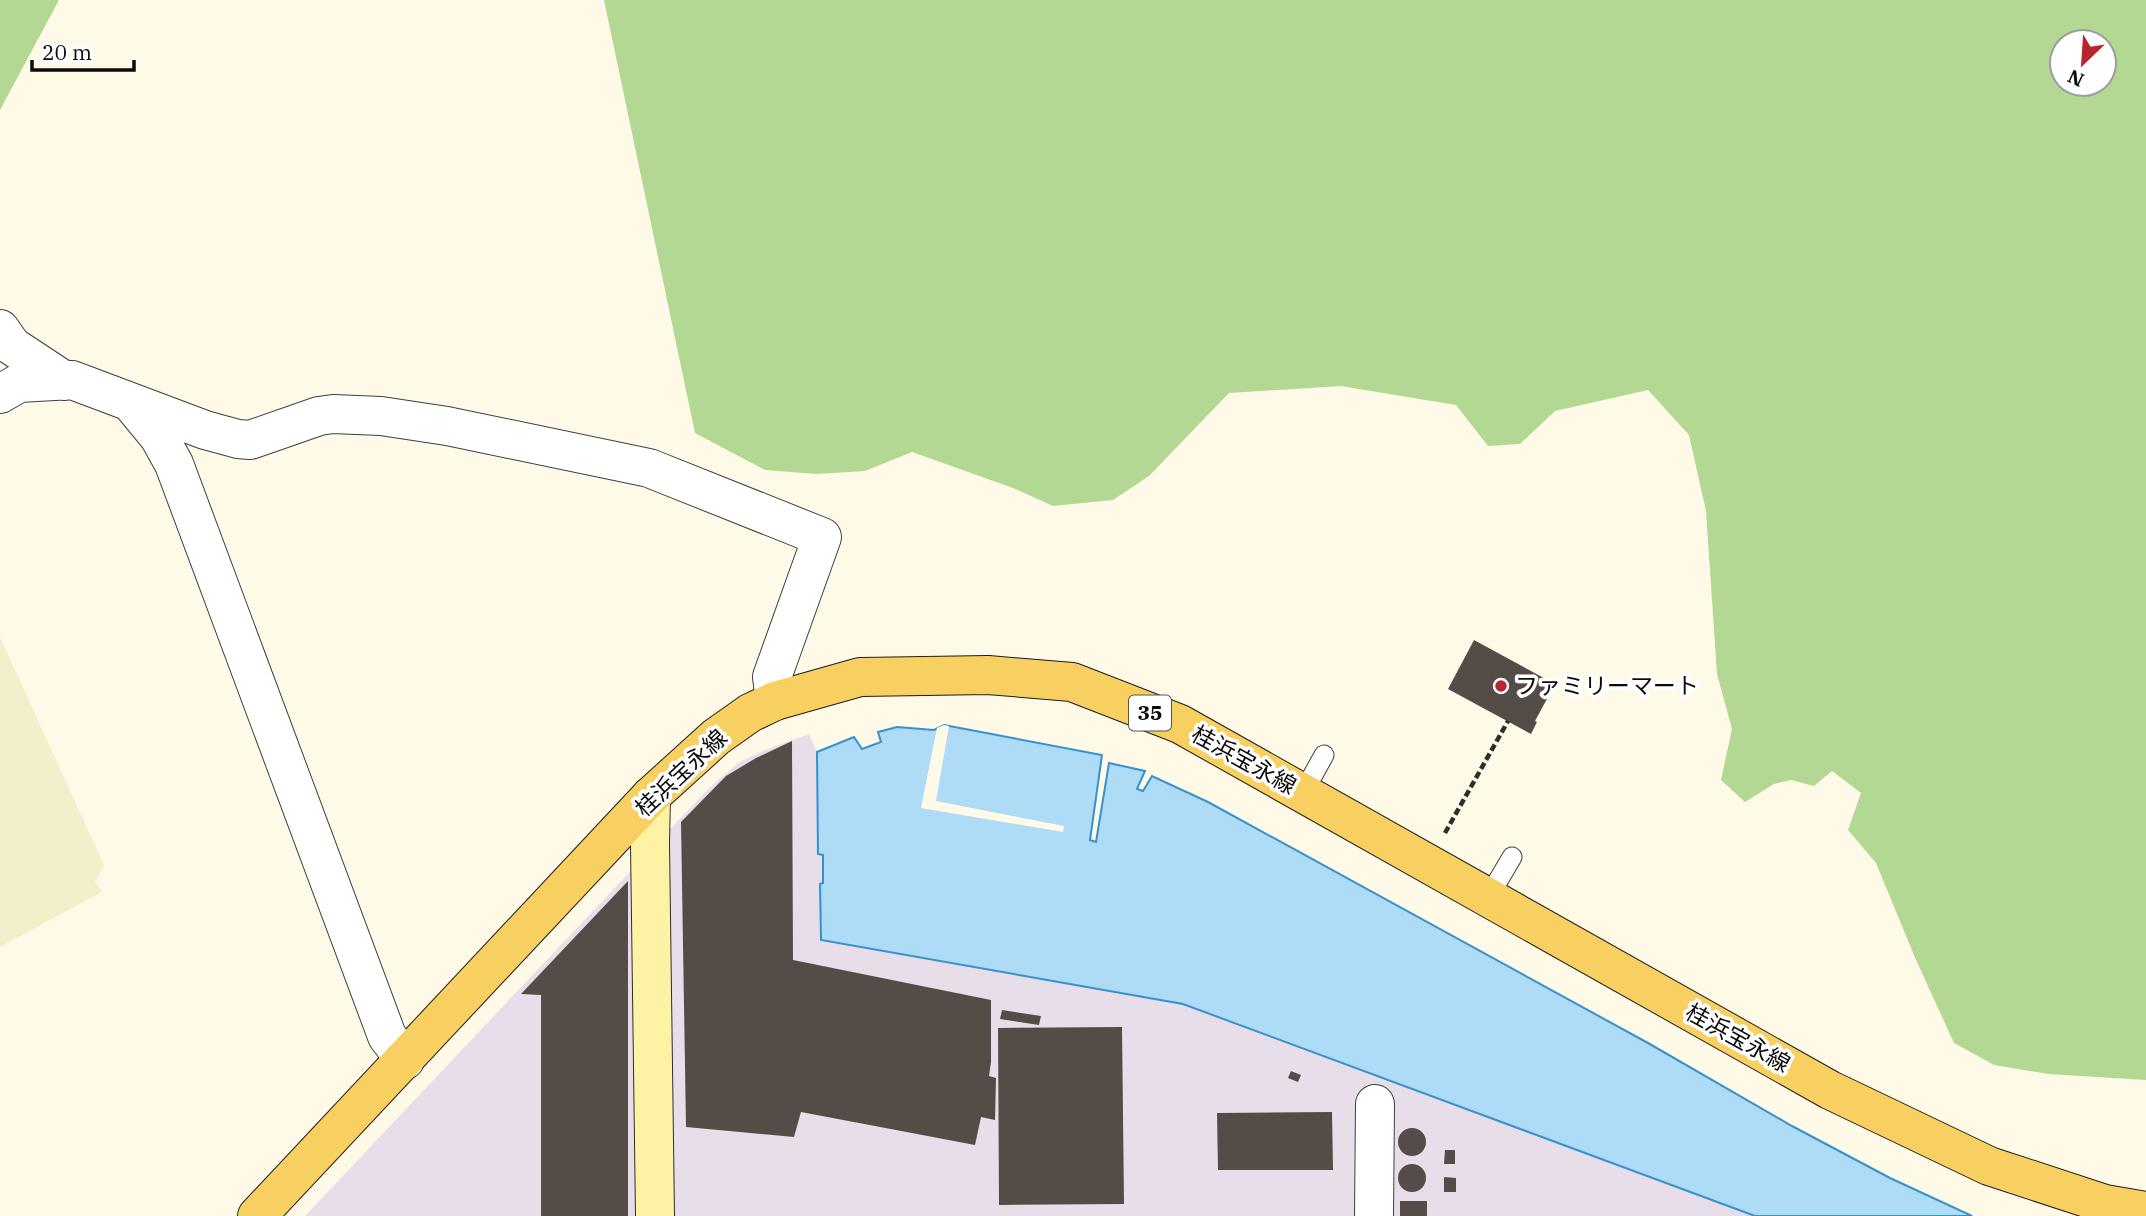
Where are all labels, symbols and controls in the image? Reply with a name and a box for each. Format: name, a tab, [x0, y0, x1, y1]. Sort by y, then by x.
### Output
scale bar	[32, 28, 133, 72]
north arrow	[2048, 28, 2118, 98]
text: 20 m	[42, 38, 92, 66]
text: N	[2064, 64, 2088, 92]
place label: ファミリーマート	[1515, 670, 1699, 700]
marker: ファミリーマート	[1493, 678, 1509, 694]
road number: 35	[1129, 696, 1171, 730]
street label: 桂浜宝永線	[1187, 718, 1302, 800]
street label: 桂浜宝永線	[628, 722, 733, 822]
street label: 桂浜宝永線	[1681, 996, 1796, 1078]

